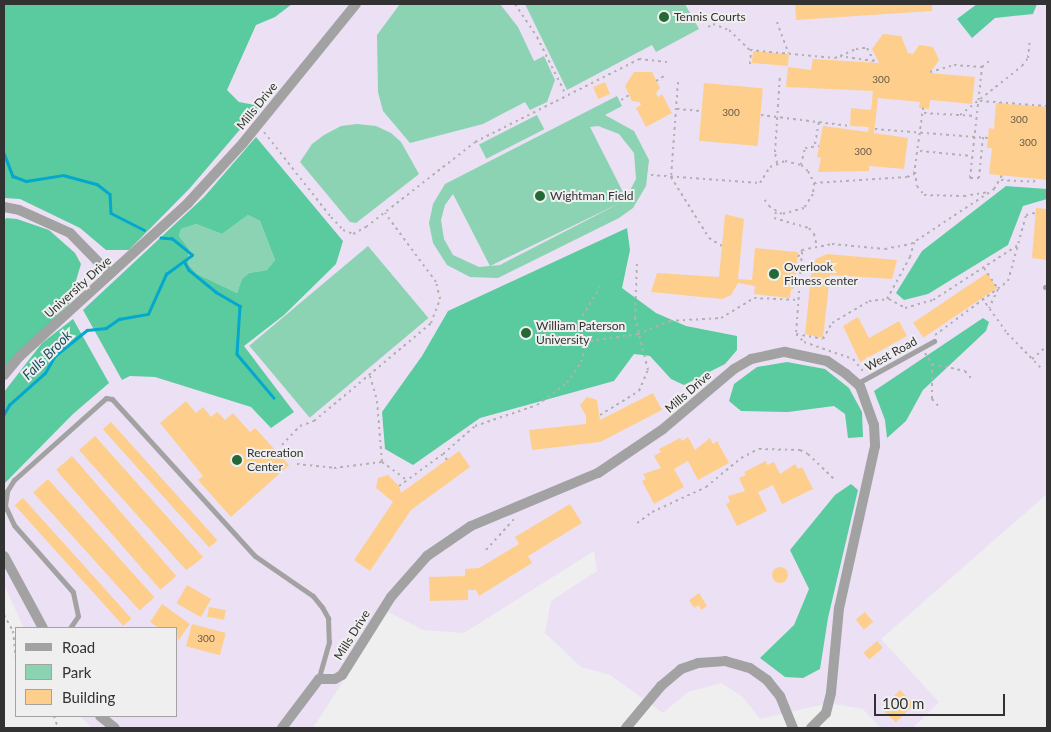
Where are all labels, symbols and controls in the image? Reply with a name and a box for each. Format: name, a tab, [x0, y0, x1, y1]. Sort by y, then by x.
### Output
place label: Tennis Courts	[674, 10, 746, 24]
marker: Tennis Courts	[658, 11, 670, 23]
house number: 300	[872, 74, 890, 86]
street label: Mills Drive	[234, 80, 280, 132]
house number: 300	[722, 107, 740, 119]
house number: 300	[1010, 114, 1028, 126]
house number: 300	[1019, 137, 1037, 149]
house number: 300	[854, 146, 872, 158]
place label: Wightman Field	[550, 189, 634, 203]
marker: Wightman Field	[534, 190, 546, 202]
street label: University Drive	[42, 253, 114, 321]
place label: Overlook Fitness center	[784, 260, 858, 288]
marker: Overlook Fitness center	[768, 268, 780, 280]
place label: William Paterson University	[536, 319, 625, 347]
water label: Falls Brook	[19, 327, 75, 383]
marker: William Paterson University	[520, 327, 532, 339]
street label: West Road	[862, 334, 920, 374]
street label: Mills Drive	[662, 368, 714, 416]
place label: Recreation Center	[247, 446, 303, 474]
marker: Recreation Center	[231, 454, 243, 466]
street label: Mills Drive	[331, 607, 373, 663]
legend	[15, 627, 178, 717]
house number: 300	[197, 633, 215, 645]
text: Road	[62, 638, 95, 656]
text: Park	[62, 663, 91, 681]
scale bar	[876, 684, 1007, 716]
text: Building	[62, 688, 115, 706]
text: 100 m	[882, 694, 924, 712]

